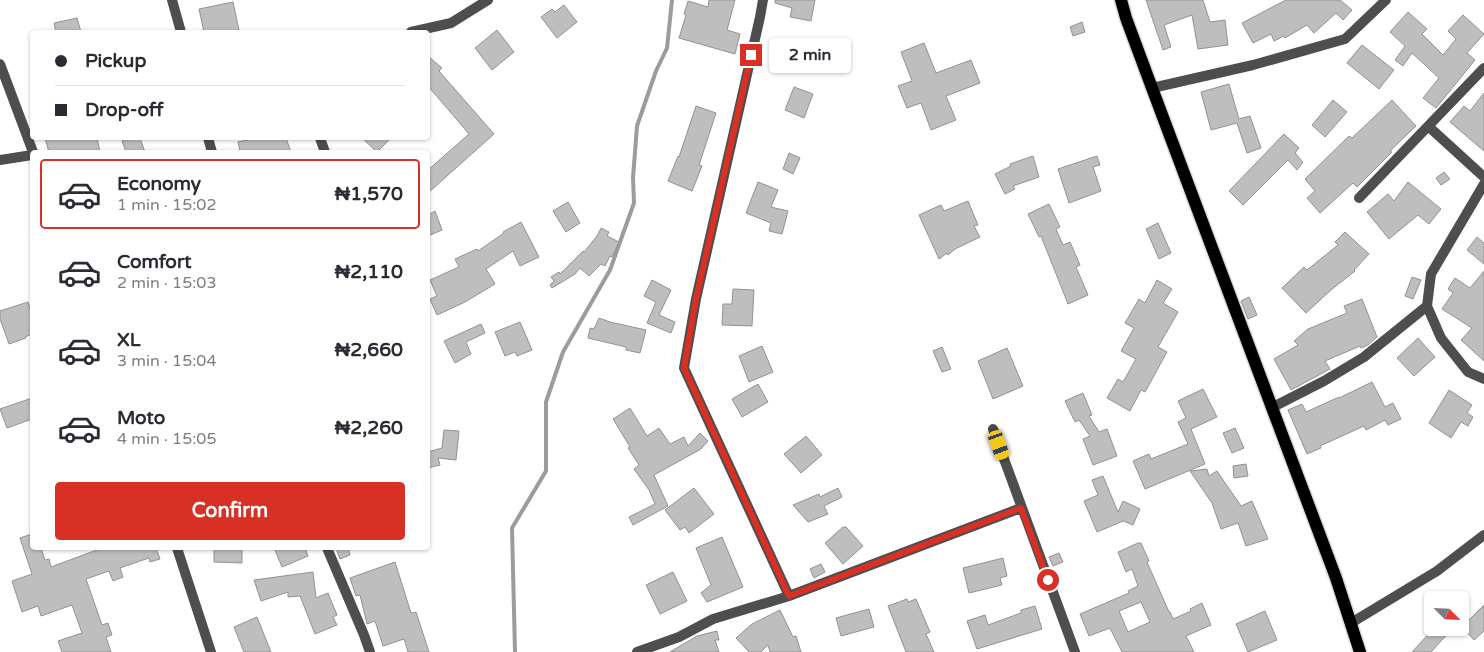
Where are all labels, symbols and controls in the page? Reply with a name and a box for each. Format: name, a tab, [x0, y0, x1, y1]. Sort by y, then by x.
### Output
callout: 2 min	[768, 38, 851, 72]
route end	[740, 44, 762, 66]
text: 2 min	[789, 45, 831, 65]
text: Pickup	[85, 50, 146, 72]
text: Drop-off	[85, 99, 164, 121]
icon: car	[57, 172, 102, 217]
text: Economy	[117, 173, 201, 195]
text: ₦1,570	[334, 183, 403, 205]
text: 1 min · 15:02	[117, 195, 216, 215]
icon: car	[57, 250, 102, 295]
text: Comfort	[117, 251, 191, 273]
text: ₦2,110	[334, 261, 403, 283]
text: 2 min · 15:03	[117, 273, 216, 293]
icon: car	[57, 328, 102, 373]
text: XL	[117, 329, 141, 351]
text: ₦2,660	[334, 339, 403, 361]
text: 3 min · 15:04	[117, 351, 216, 371]
icon: car	[57, 406, 102, 451]
text: Moto	[117, 407, 165, 429]
text: ₦2,260	[334, 417, 403, 439]
car	[986, 428, 1011, 462]
text: 4 min · 15:05	[117, 429, 216, 449]
button: Confirm	[55, 482, 405, 540]
route start	[1037, 569, 1059, 591]
north arrow	[1424, 591, 1469, 636]
map controls	[1424, 591, 1469, 636]

